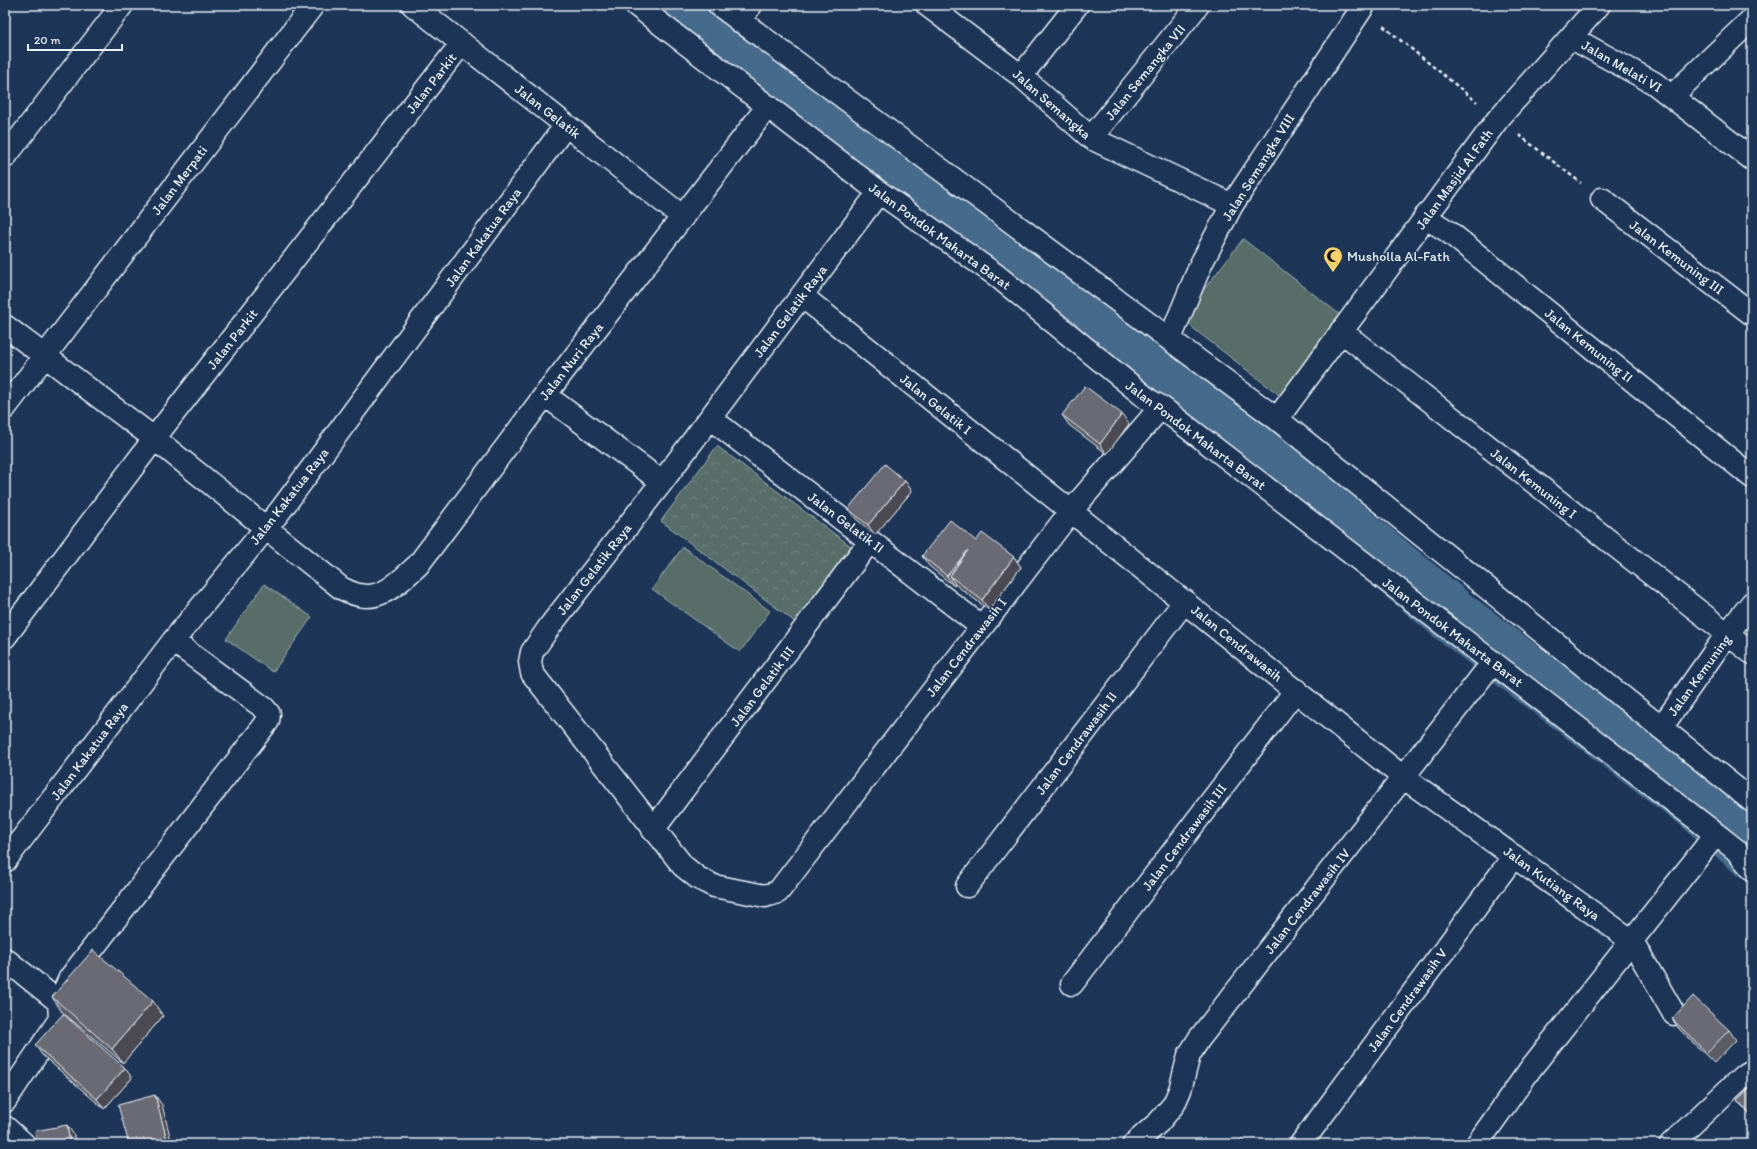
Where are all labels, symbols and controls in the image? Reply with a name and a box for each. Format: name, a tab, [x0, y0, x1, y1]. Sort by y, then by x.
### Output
street label: Jalan Semangka VII	[1102, 21, 1189, 124]
scale bar	[28, 26, 122, 52]
text: 20 m	[34, 33, 61, 47]
street label: Jalan Melati VI	[1579, 37, 1665, 96]
street label: Jalan Parkit	[402, 50, 460, 117]
street label: Jalan Semangka	[1009, 66, 1094, 143]
street label: Jalan Gelatik	[511, 80, 584, 142]
street label: Jalan Semangka VIII	[1218, 110, 1298, 224]
street label: Jalan Masjid Al Fath	[1412, 126, 1497, 233]
street label: Jalan Merpati	[148, 142, 211, 218]
street label: Jalan Pondok Maharta Barat	[865, 179, 1014, 294]
street label: Jalan Kakatua Raya	[442, 184, 525, 290]
street label: Jalan Kemuning III	[1626, 216, 1727, 298]
mosque icon: Musholla Al-Fath	[1322, 245, 1344, 273]
place label: Musholla Al-Fath	[1347, 248, 1450, 265]
street label: Jalan Gelatik Raya	[750, 261, 831, 361]
street label: Jalan Kemuning II	[1541, 305, 1636, 386]
street label: Jalan Parkit	[203, 306, 261, 373]
street label: Jalan Nuri Raya	[536, 318, 608, 404]
street label: Jalan Gelatik I	[896, 370, 975, 438]
street label: Jalan Pondok Maharta Barat	[1122, 377, 1269, 494]
street label: Jalan Kakatua Raya	[246, 444, 333, 548]
street label: Jalan Kemuning I	[1487, 444, 1580, 522]
street label: Jalan Gelatik II	[804, 488, 887, 557]
street label: Jalan Gelatik Raya	[553, 520, 636, 619]
street label: Jalan Pondok Maharta Barat	[1379, 574, 1526, 691]
street label: Jalan Cendrawasih I	[922, 594, 1010, 700]
street label: Jalan Cendrawasih	[1188, 601, 1286, 685]
street label: Jalan Kemuning	[1664, 631, 1735, 719]
street label: Jalan Gelatik III	[727, 643, 798, 730]
street label: Jalan Cendrawasih II	[1032, 688, 1121, 798]
street label: Jalan Kakatua Raya	[47, 699, 132, 804]
street label: Jalan Cendrawasih III	[1139, 780, 1230, 894]
street label: Jalan Kutiang Raya	[1500, 843, 1604, 925]
street label: Jalan Cendrawasih IV	[1261, 845, 1354, 957]
street label: Jalan Cendrawasih V	[1364, 945, 1451, 1055]

